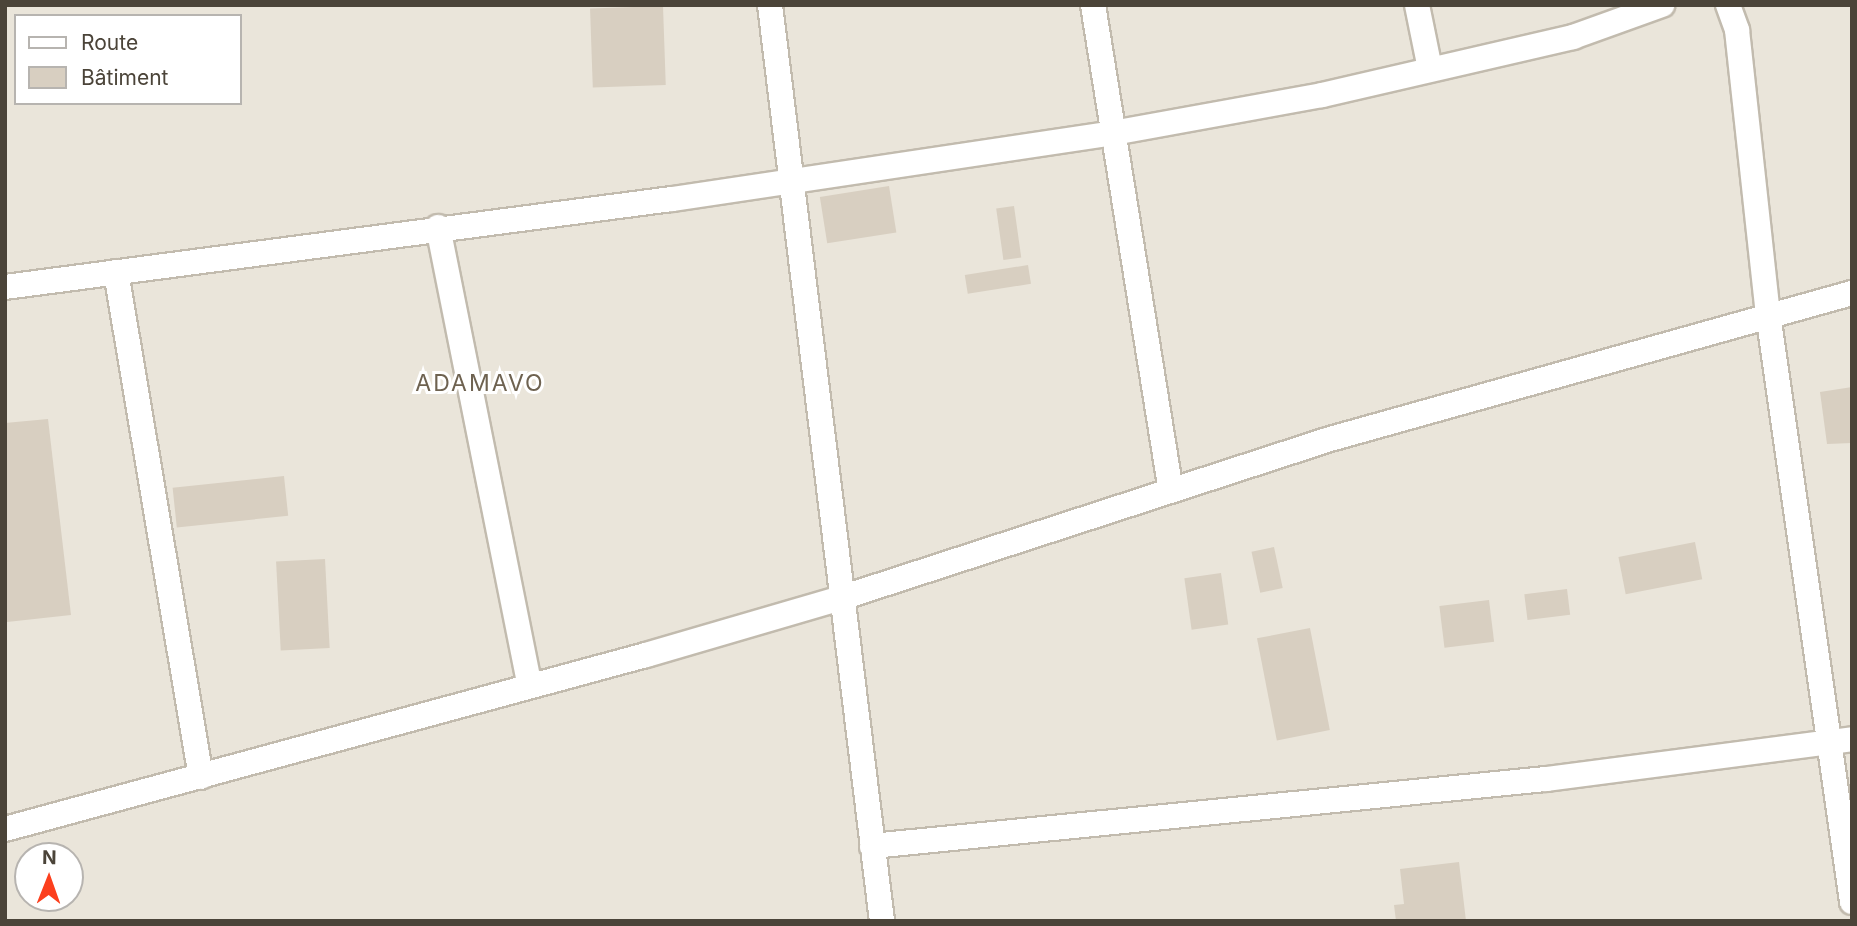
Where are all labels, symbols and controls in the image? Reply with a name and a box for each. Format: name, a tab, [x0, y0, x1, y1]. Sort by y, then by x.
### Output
legend	[14, 14, 242, 105]
text: Route	[81, 30, 138, 55]
text: Bâtiment	[81, 65, 168, 90]
district label: ADAMAVO	[416, 369, 544, 397]
north arrow	[14, 842, 84, 912]
text: N	[42, 846, 57, 869]

